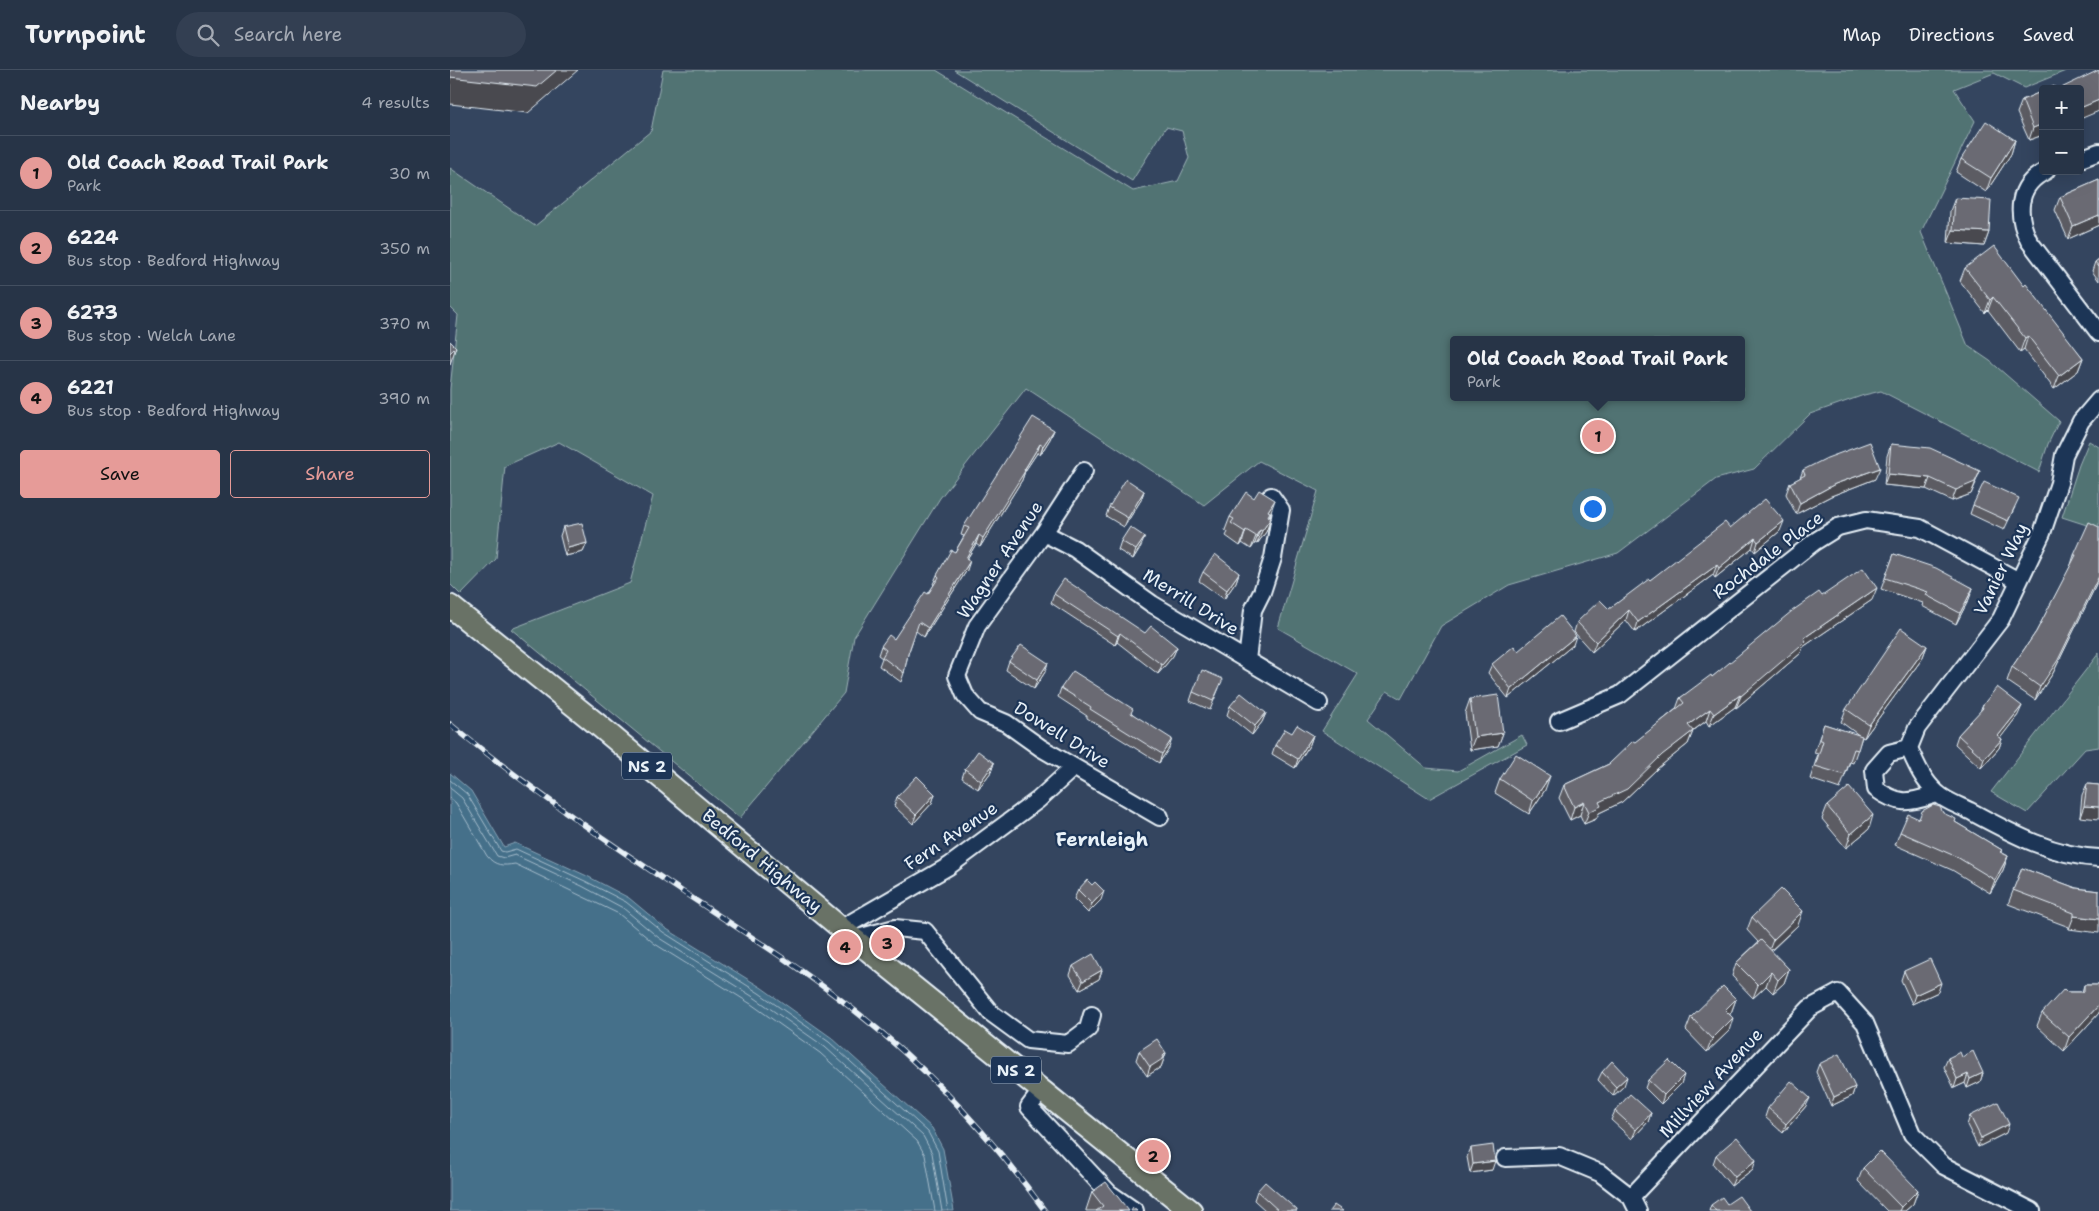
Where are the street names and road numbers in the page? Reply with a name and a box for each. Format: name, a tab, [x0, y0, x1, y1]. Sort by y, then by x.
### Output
street label: Wagner Avenue	[952, 496, 1048, 624]
street label: Rochdale Place	[1708, 506, 1828, 604]
street label: Vanier Way	[1968, 519, 2034, 619]
street label: Merrill Drive	[1138, 563, 1244, 641]
street label: Dowell Drive	[1009, 696, 1115, 774]
road number: NS 2	[622, 752, 672, 779]
street label: Fern Avenue	[900, 796, 1002, 876]
street label: Bedford Highway	[697, 804, 827, 918]
street label: Millview Avenue	[1654, 1023, 1768, 1143]
road number: NS 2	[991, 1056, 1041, 1084]

